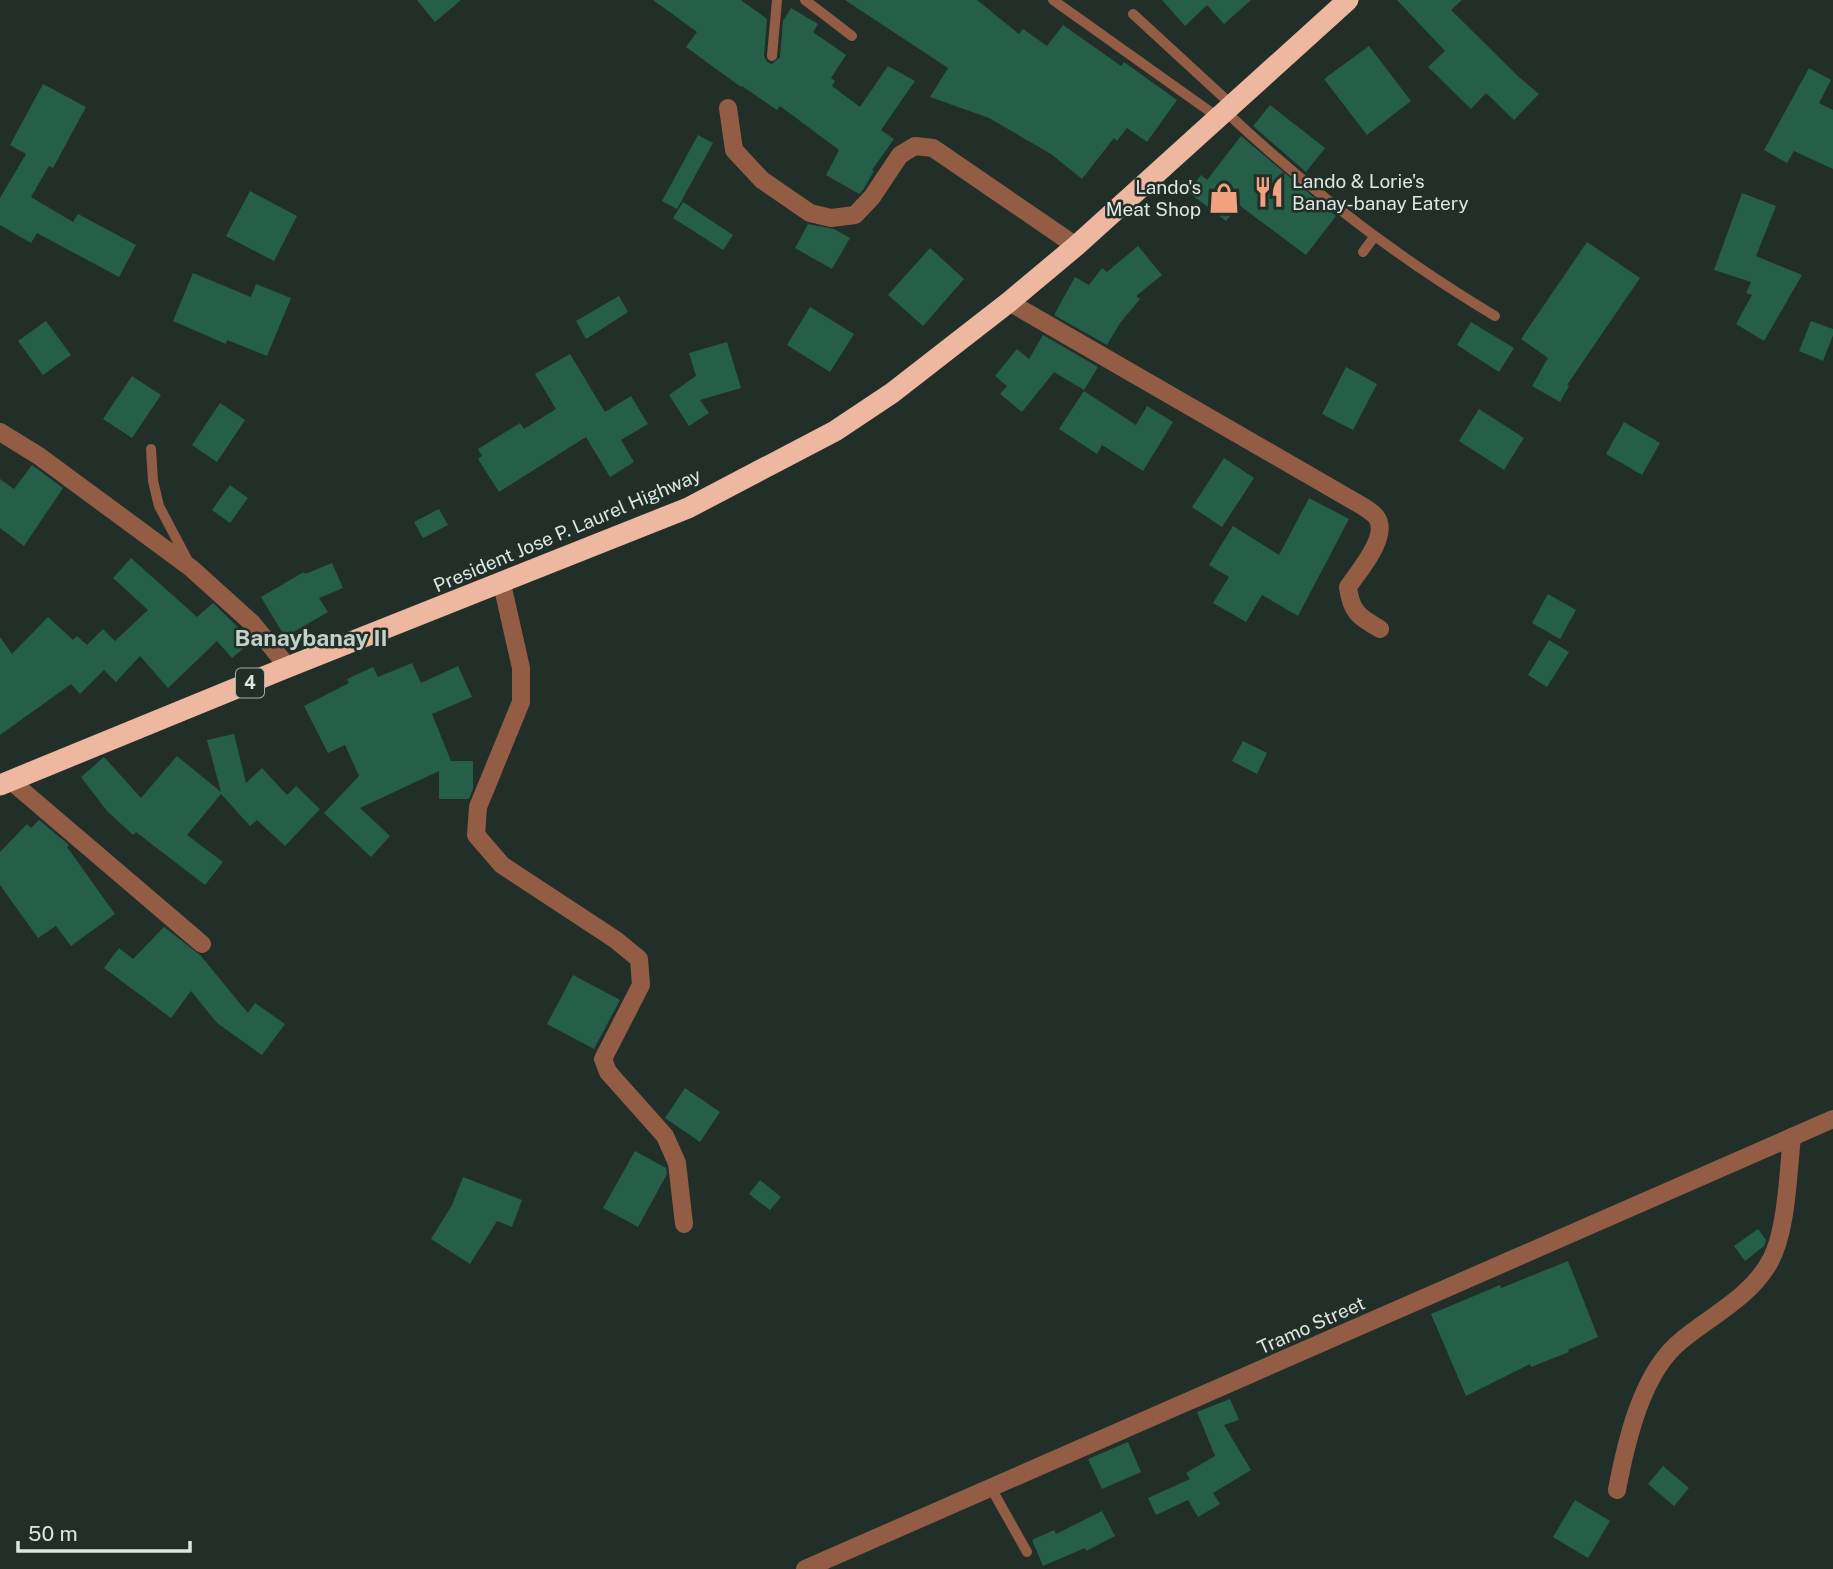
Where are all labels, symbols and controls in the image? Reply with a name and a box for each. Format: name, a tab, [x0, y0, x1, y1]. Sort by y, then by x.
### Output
place label: Lando & Lorie's Banay-banay Eatery	[1292, 170, 1469, 214]
restaurant icon: Lando & Lorie's Banay-banay Eatery	[1252, 175, 1286, 209]
place label: Lando's Meat Shop	[1106, 176, 1201, 220]
shop icon: Lando's Meat Shop	[1207, 181, 1241, 215]
street label: President Jose P. Laurel Highway	[430, 464, 704, 596]
district label: Banaybanay II	[234, 624, 388, 651]
road number: 4	[236, 668, 264, 698]
street label: Tramo Street	[1254, 1291, 1368, 1359]
scale bar	[18, 1510, 189, 1554]
text: 50 m	[28, 1521, 78, 1546]

